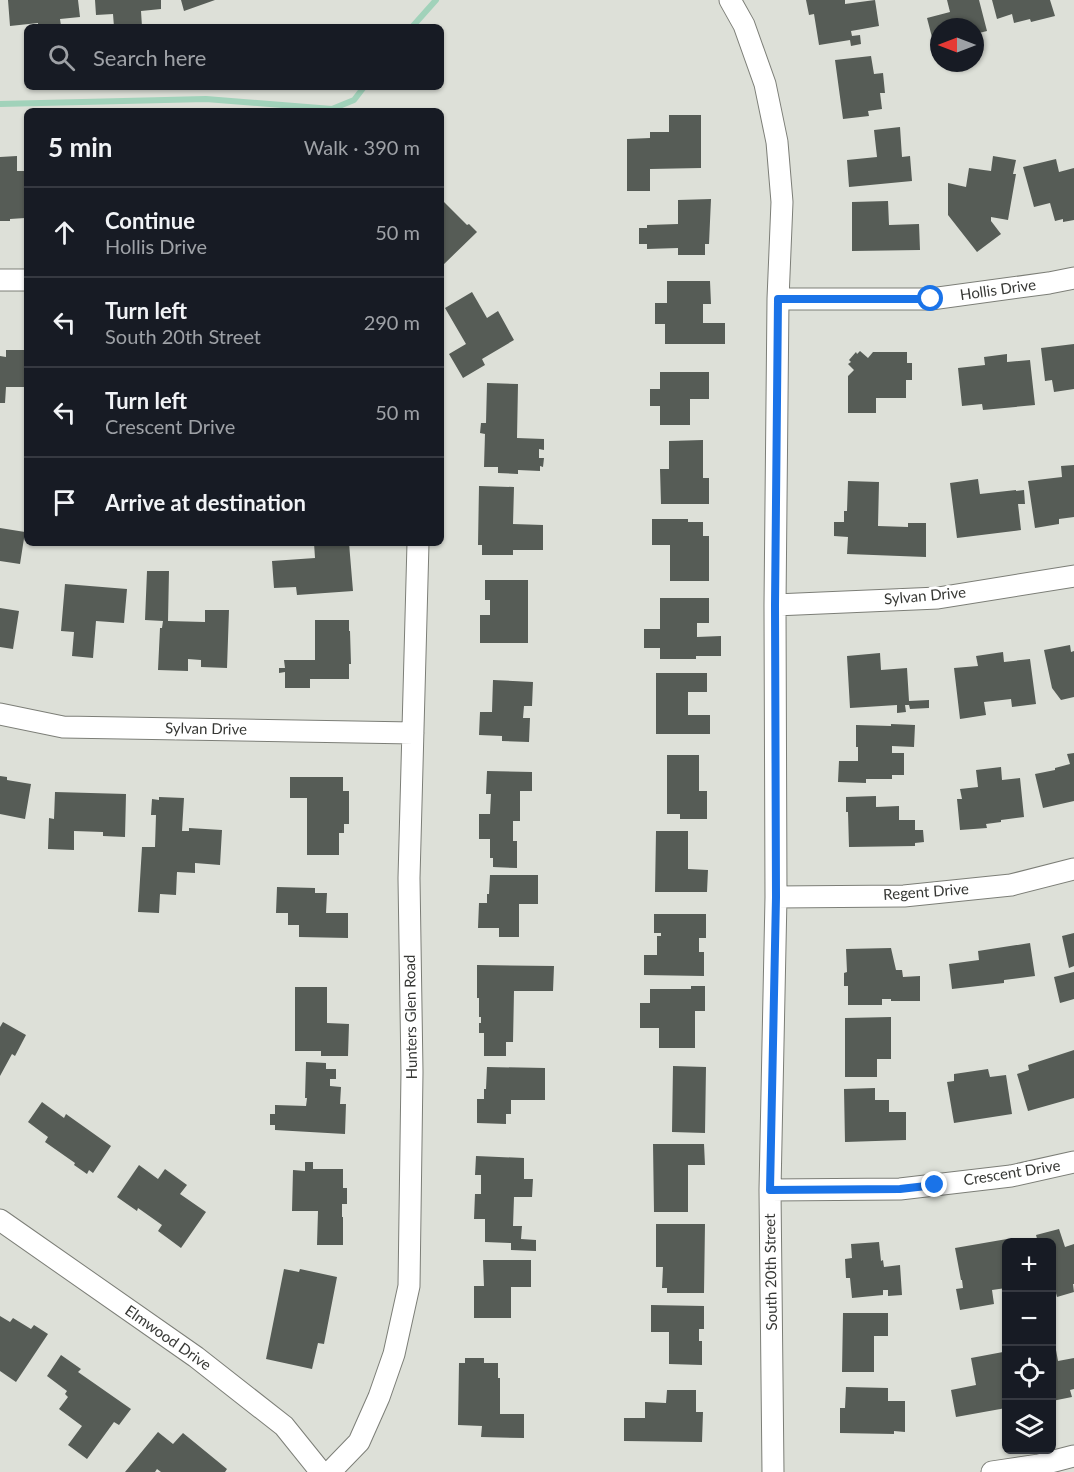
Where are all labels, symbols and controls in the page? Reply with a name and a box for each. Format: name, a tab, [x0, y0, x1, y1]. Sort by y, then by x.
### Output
north arrow	[930, 18, 984, 72]
search box	[24, 24, 444, 90]
icon: search	[45, 41, 78, 74]
text: Search here	[93, 44, 206, 71]
text: 5 min	[48, 131, 112, 163]
text: Walk · 390 m	[304, 135, 420, 159]
text: Continue	[105, 207, 195, 234]
icon: ahead	[48, 216, 81, 249]
text: 50 m	[375, 220, 420, 244]
text: Hollis Drive	[105, 234, 207, 258]
street label: Hollis Drive	[959, 275, 1037, 303]
route start	[917, 285, 943, 311]
text: Turn left	[105, 297, 187, 324]
icon: left	[48, 306, 81, 339]
text: 290 m	[364, 310, 420, 334]
text: South 20th Street	[105, 324, 261, 348]
text: Turn left	[105, 387, 187, 414]
icon: left	[48, 396, 81, 429]
text: 50 m	[375, 400, 420, 424]
text: Crescent Drive	[105, 414, 235, 438]
icon: arrive	[48, 486, 81, 519]
text: Arrive at destination	[105, 489, 306, 516]
street label: Sylvan Drive	[883, 582, 967, 608]
street label: Sylvan Drive	[165, 718, 247, 738]
street label: Regent Drive	[883, 879, 969, 903]
street label: Hunters Glen Road	[400, 954, 420, 1080]
street label: Crescent Drive	[962, 1155, 1062, 1189]
route end	[921, 1171, 947, 1197]
street label: South 20th Street	[760, 1213, 780, 1331]
map controls	[1002, 1238, 1056, 1454]
button: +	[1002, 1238, 1056, 1292]
button: −	[1002, 1292, 1056, 1346]
street label: Elmwood Drive	[122, 1301, 215, 1374]
button: locate	[1002, 1346, 1056, 1400]
button: layers	[1002, 1400, 1056, 1454]

